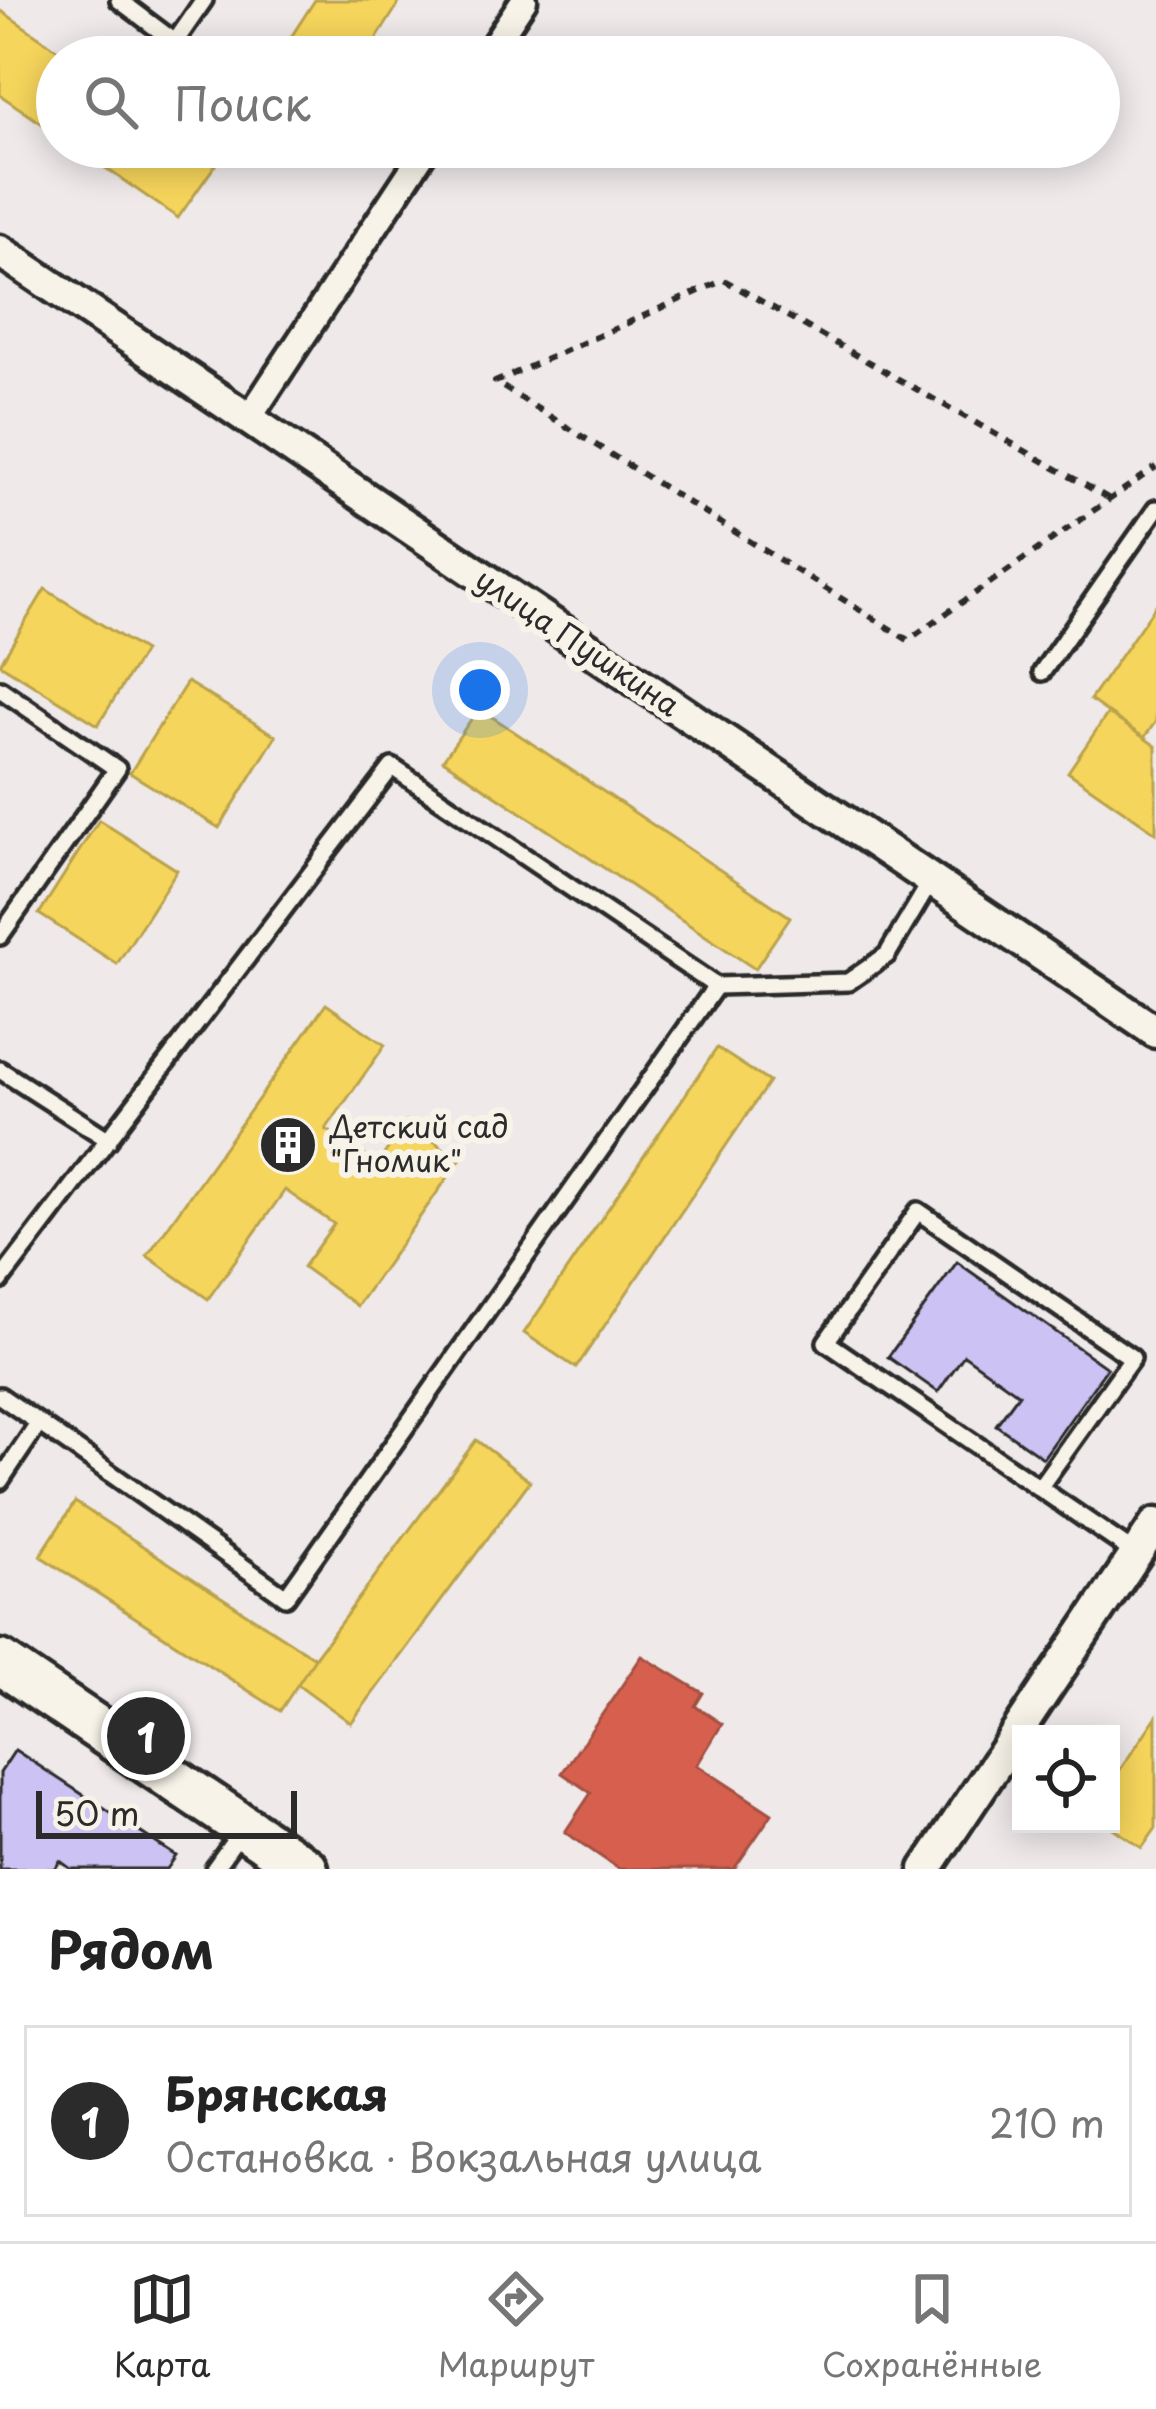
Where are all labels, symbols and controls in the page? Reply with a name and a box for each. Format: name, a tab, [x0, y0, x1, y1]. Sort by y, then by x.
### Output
search box	[36, 36, 1120, 168]
text: Поиск	[174, 68, 311, 136]
icon: search	[78, 69, 144, 135]
street label: улица Пушкина	[467, 556, 690, 726]
your location	[450, 660, 510, 720]
place label: Детский сад "Гномик"	[329, 1103, 509, 1182]
building icon: Детский сад "Гномик"	[257, 1114, 319, 1176]
pin: 1	[107, 1691, 185, 1781]
map controls	[1012, 1725, 1120, 1833]
button: locate	[1012, 1725, 1120, 1833]
scale bar	[36, 1785, 297, 1838]
text: 50 m	[54, 1787, 140, 1837]
text: Рядом	[48, 1909, 214, 1986]
text: Брянская	[165, 2058, 389, 2126]
text: 1	[81, 2092, 99, 2151]
text: 210 m	[989, 2092, 1105, 2151]
text: Остановка · Вокзальная улица	[165, 2126, 761, 2185]
tab: Карта	[114, 2266, 211, 2388]
tab: Маршрут	[438, 2266, 594, 2388]
tab: Сохранённые	[822, 2266, 1042, 2388]

